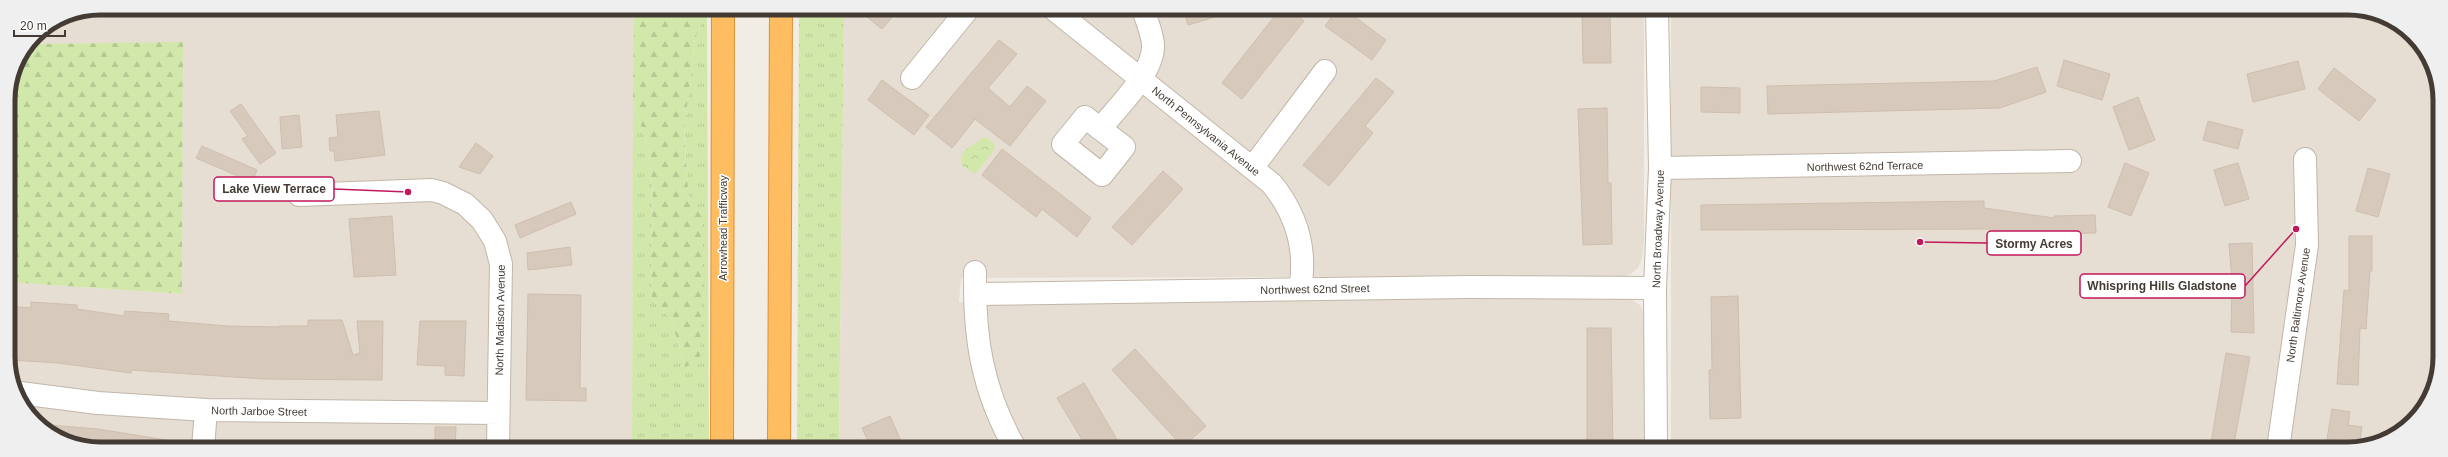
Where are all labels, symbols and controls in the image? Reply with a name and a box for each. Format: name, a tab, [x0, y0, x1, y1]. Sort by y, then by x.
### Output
scale bar	[14, 12, 65, 38]
text: 20 m	[20, 19, 47, 33]
street label: North Pennsylvania Avenue	[1150, 84, 1262, 178]
street label: Northwest 62nd Terrace	[1807, 159, 1923, 173]
street label: North Broadway Avenue	[1650, 170, 1666, 288]
street label: Arrowhead Trafficway	[717, 175, 729, 281]
callout: Lake View Terrace	[214, 177, 334, 201]
text: Lake View Terrace	[222, 182, 326, 196]
callout: Stormy Acres	[1987, 231, 2081, 255]
text: Stormy Acres	[1995, 237, 2073, 251]
street label: North Baltimore Avenue	[2284, 247, 2312, 363]
street label: North Madison Avenue	[493, 264, 507, 376]
callout: Whispring Hills Gladstone	[2080, 274, 2245, 298]
text: Whispring Hills Gladstone	[2087, 279, 2237, 293]
street label: Northwest 62nd Street	[1260, 282, 1370, 296]
street label: North Jarboe Street	[211, 404, 307, 418]

